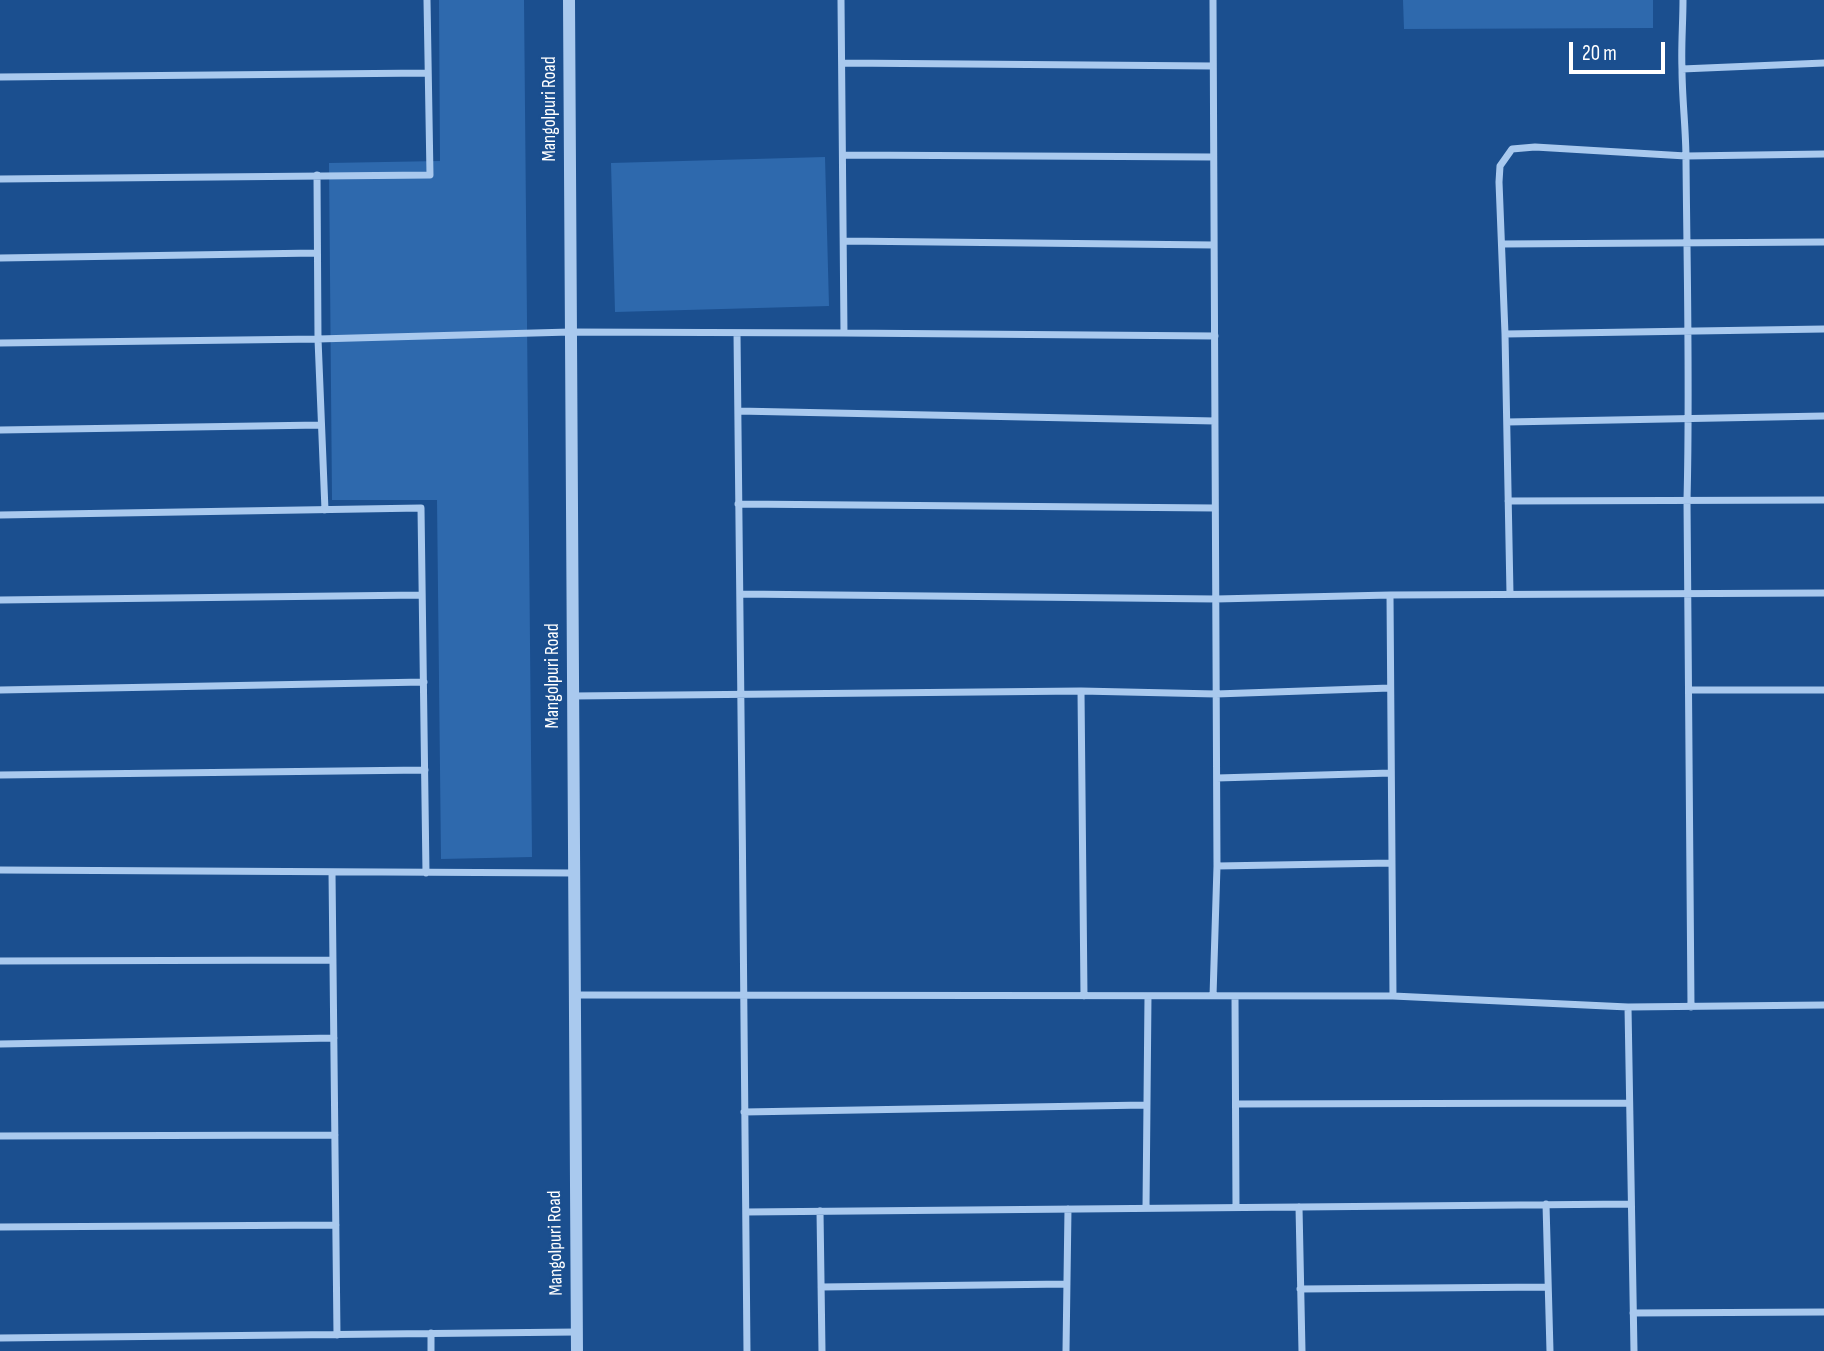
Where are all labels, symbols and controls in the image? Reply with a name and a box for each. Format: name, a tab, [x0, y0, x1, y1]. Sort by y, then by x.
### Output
scale bar	[1572, 28, 1668, 72]
text: 20 m	[1582, 41, 1617, 66]
street label: Mangolpuri Road	[539, 56, 561, 162]
street label: Mangolpuri Road	[542, 623, 564, 729]
street label: Mangolpuri Road	[544, 1190, 568, 1296]

